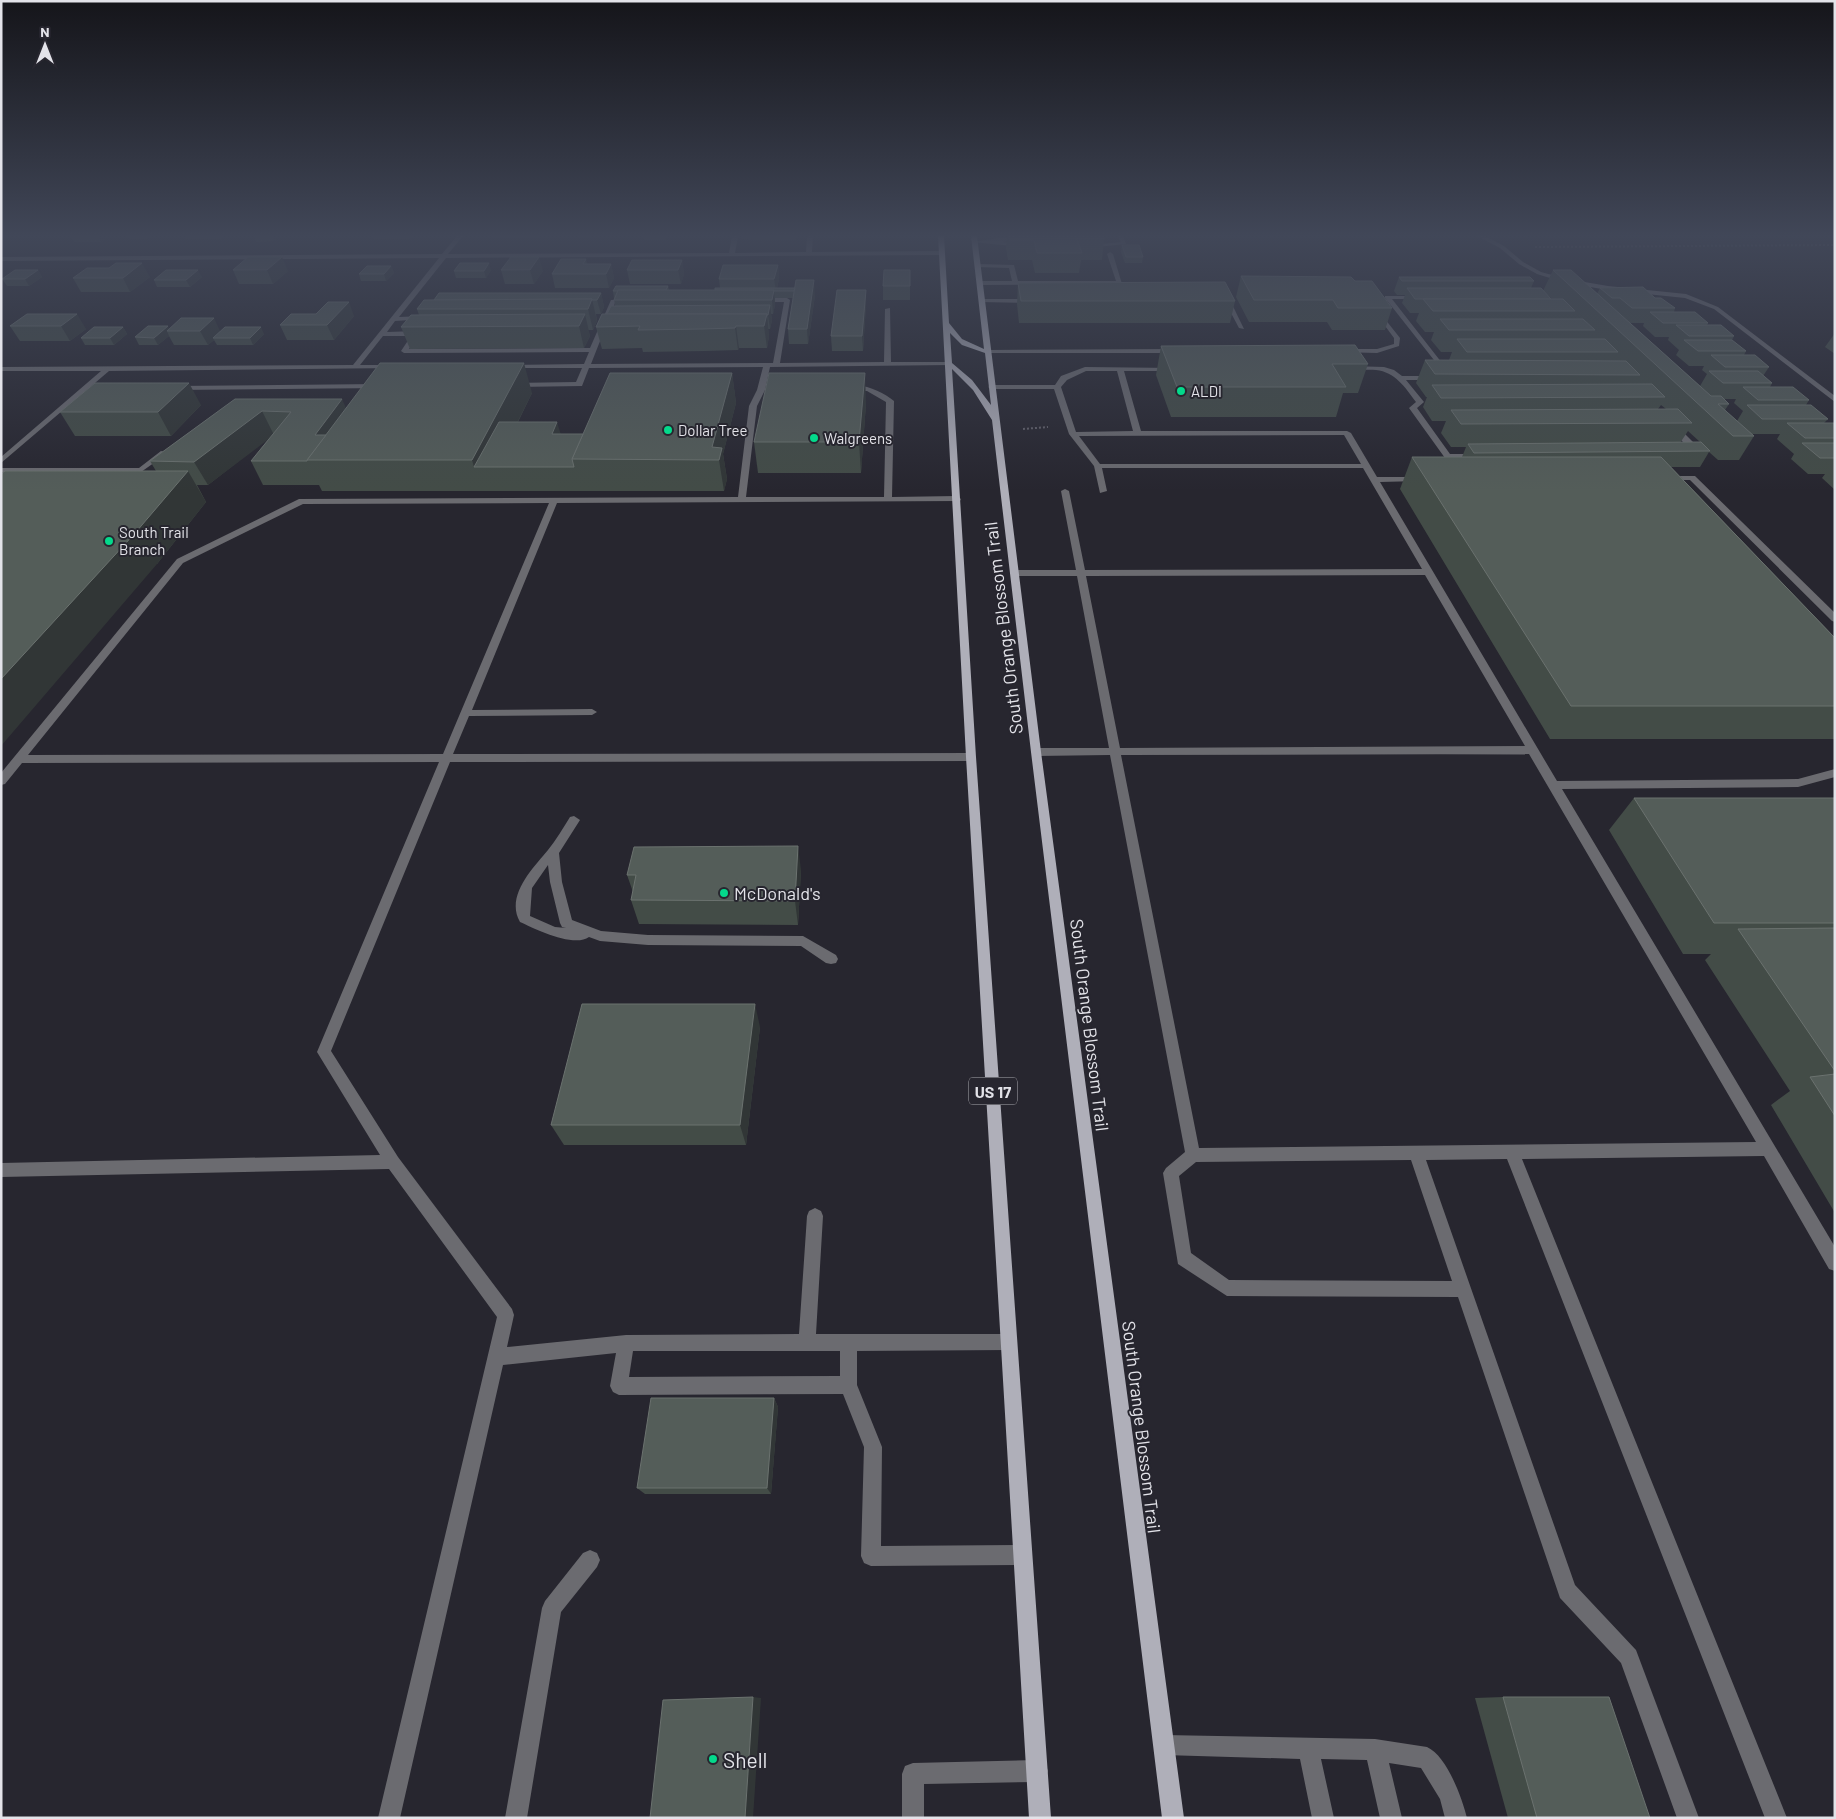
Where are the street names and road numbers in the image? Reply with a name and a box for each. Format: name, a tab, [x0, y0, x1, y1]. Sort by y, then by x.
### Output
street label: South Orange Blossom Trail	[979, 521, 1027, 735]
street label: South Orange Blossom Trail	[1066, 918, 1114, 1132]
road number: US 17	[969, 1078, 1017, 1104]
street label: South Orange Blossom Trail	[1118, 1320, 1166, 1534]

